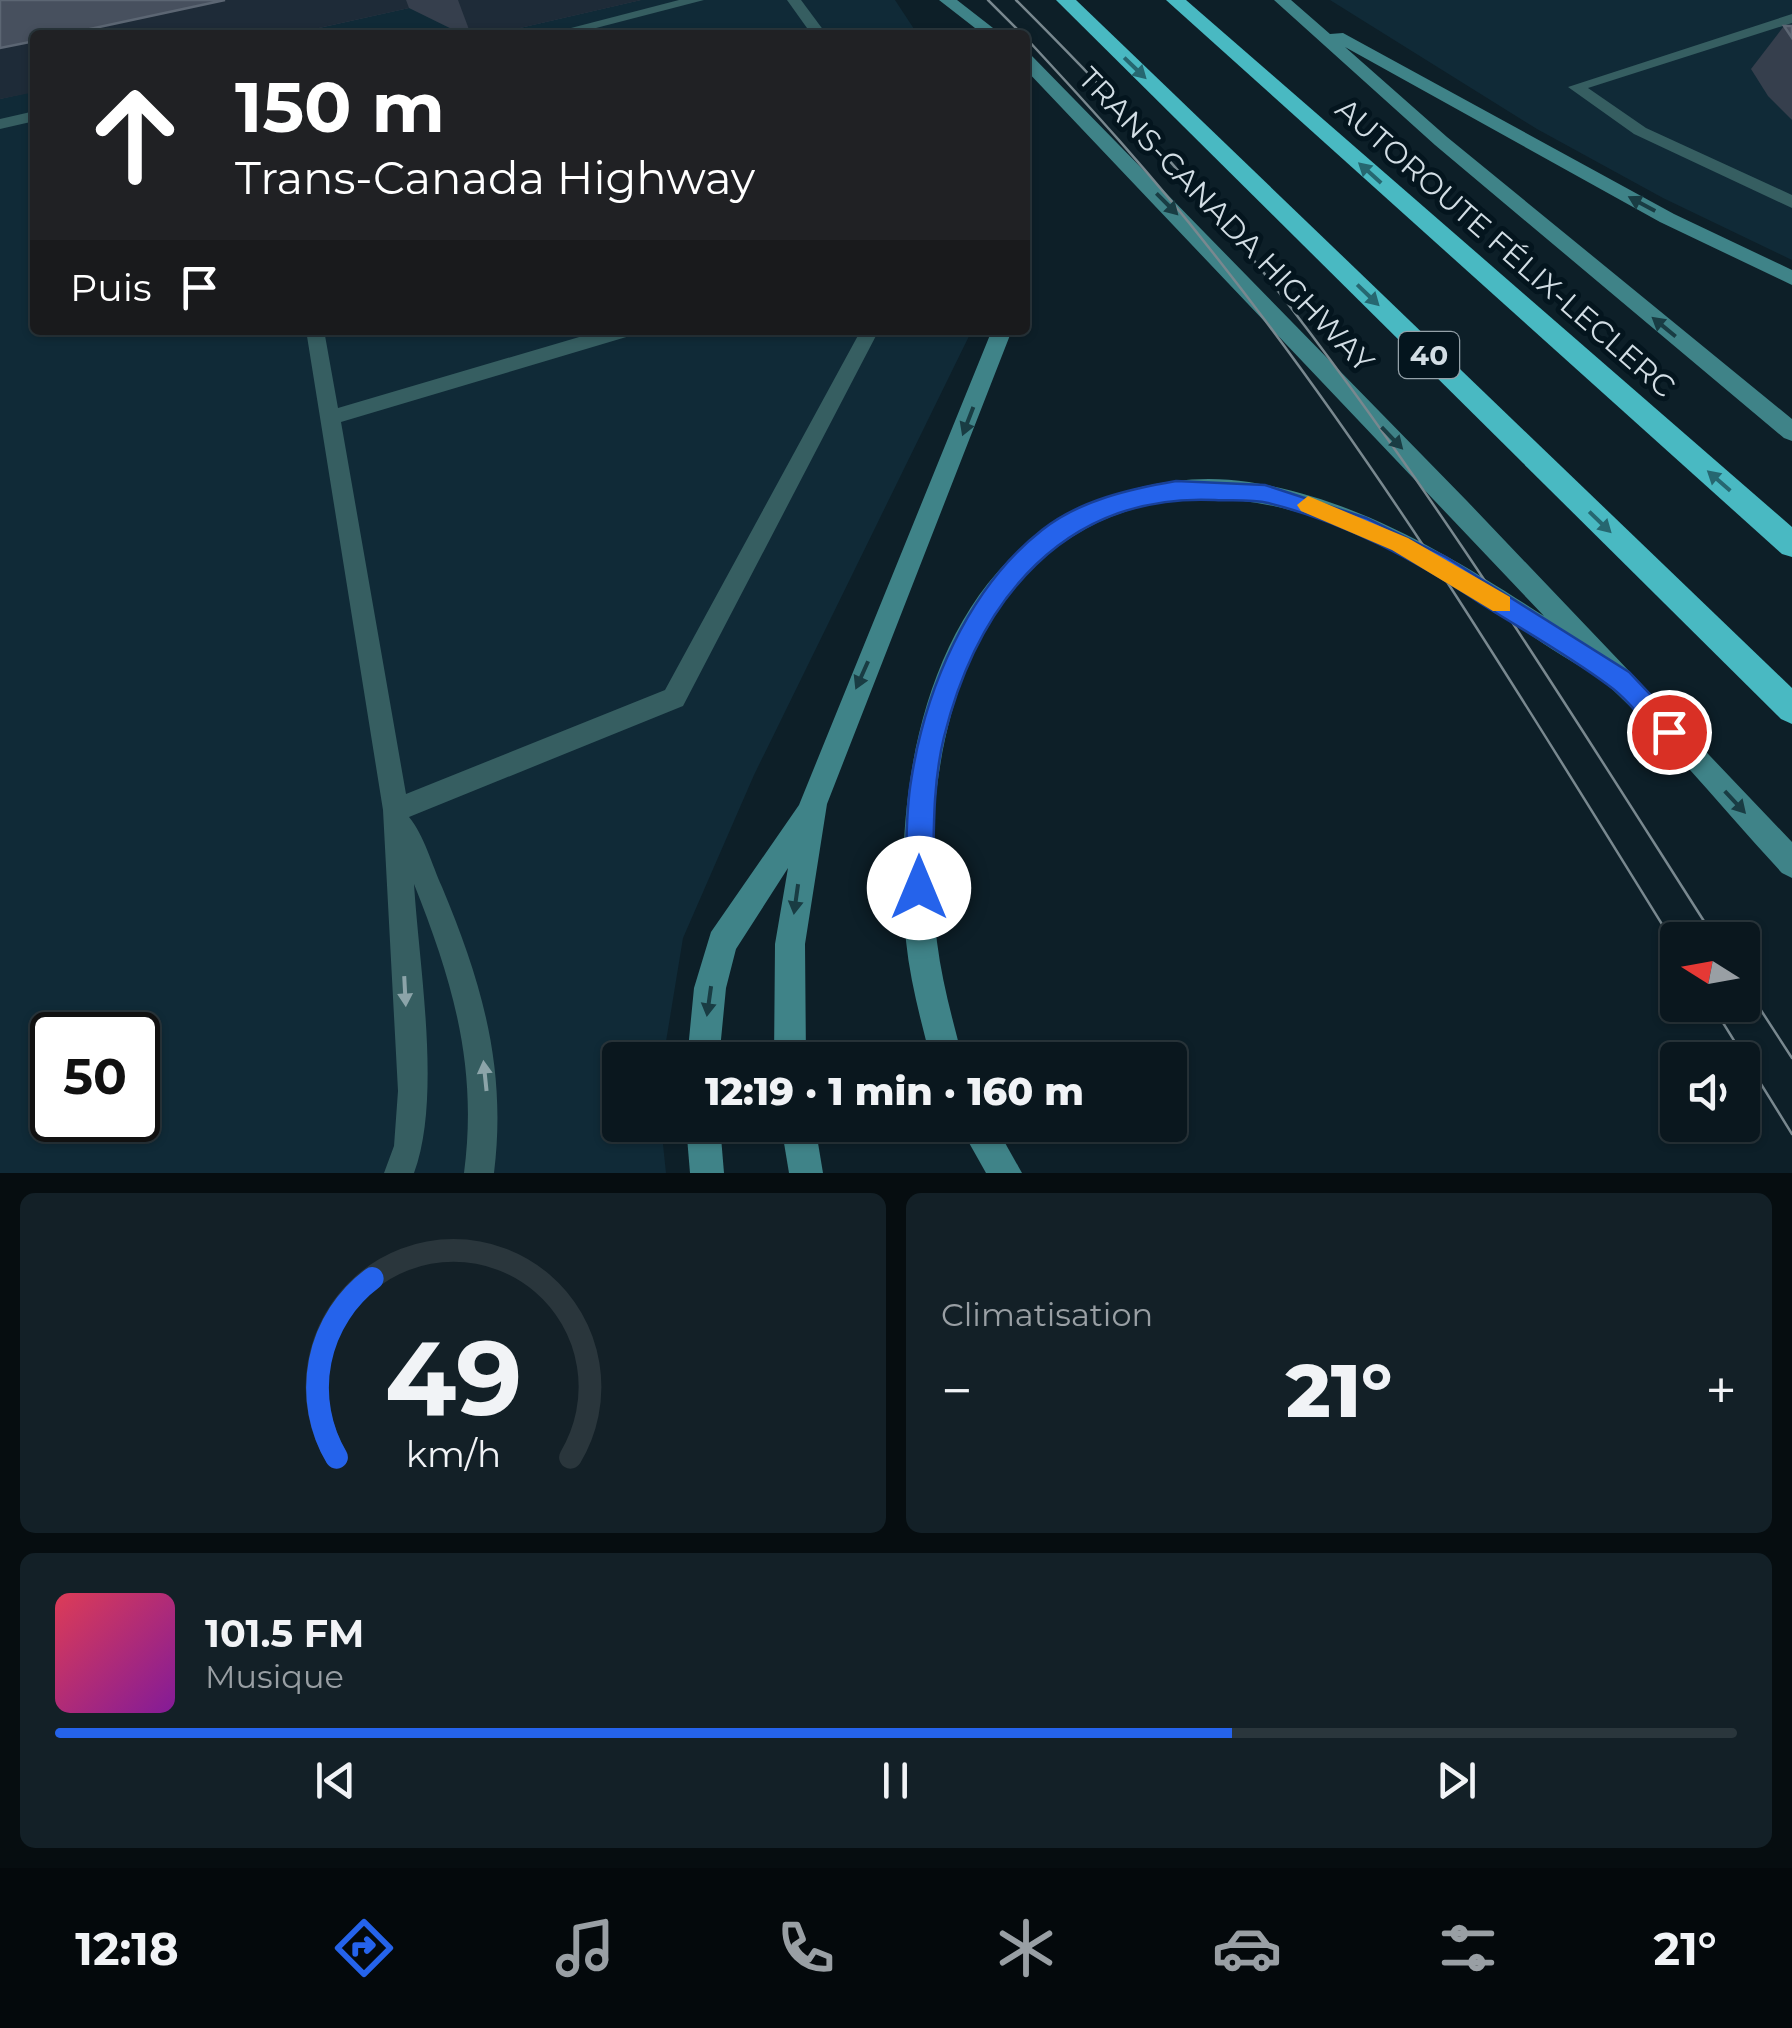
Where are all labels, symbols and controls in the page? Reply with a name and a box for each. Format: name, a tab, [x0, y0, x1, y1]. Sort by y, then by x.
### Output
one-way arrow	[1123, 56, 1147, 79]
street label: TRANS-CANADA HIGHWAY	[1071, 60, 1383, 380]
text: 150 m	[235, 64, 445, 150]
icon: ahead	[70, 70, 200, 200]
street label: AUTOROUTE FÉLIX-LECLERC	[1328, 90, 1682, 405]
text: Trans-Canada Highway	[235, 150, 755, 205]
one-way arrow	[1358, 163, 1383, 185]
one-way arrow	[1155, 191, 1178, 215]
one-way arrow	[1627, 196, 1656, 213]
icon: arrive	[172, 260, 227, 315]
text: Puis	[70, 264, 152, 311]
one-way arrow	[1355, 283, 1379, 306]
one-way arrow	[1652, 317, 1677, 338]
road number: 40	[1399, 332, 1459, 378]
one-way arrow	[960, 407, 975, 437]
one-way arrow	[1380, 426, 1403, 450]
one-way arrow	[1707, 470, 1732, 492]
one-way arrow	[1588, 510, 1612, 533]
one-way arrow	[854, 661, 871, 690]
pin	[1627, 690, 1712, 775]
icon: arrive	[1642, 705, 1697, 760]
one-way arrow	[1723, 789, 1746, 813]
position arrow	[867, 836, 971, 940]
one-way arrow	[788, 884, 804, 916]
north arrow	[1660, 922, 1760, 1022]
map controls	[1660, 922, 1760, 1142]
one-way arrow	[397, 976, 413, 1008]
one-way arrow	[700, 986, 716, 1017]
speed limit sign: 50	[30, 1012, 160, 1142]
button: sound	[1660, 1042, 1760, 1142]
one-way arrow	[477, 1060, 493, 1092]
text: 12:19 · 1 min · 160 m	[705, 1068, 1084, 1115]
text: Climatisation	[941, 1295, 1153, 1334]
text: 49	[384, 1314, 522, 1441]
text: 21°	[1286, 1344, 1392, 1436]
text: −	[941, 1357, 973, 1424]
text: +	[1705, 1357, 1737, 1424]
text: km/h	[405, 1432, 501, 1476]
text: 101.5 FM	[205, 1610, 364, 1657]
text: Musique	[205, 1657, 344, 1696]
icon: previous	[308, 1753, 363, 1808]
icon: pause	[868, 1753, 923, 1808]
icon: next	[1429, 1753, 1484, 1808]
icon: directions	[329, 1913, 399, 1983]
icon: music	[550, 1913, 620, 1983]
icon: phone	[771, 1913, 841, 1983]
icon: climate	[991, 1913, 1061, 1983]
icon: car	[1212, 1913, 1282, 1983]
icon: filters	[1433, 1913, 1503, 1983]
text: 12:18	[75, 1921, 179, 1976]
text: 21°	[1654, 1921, 1717, 1976]

